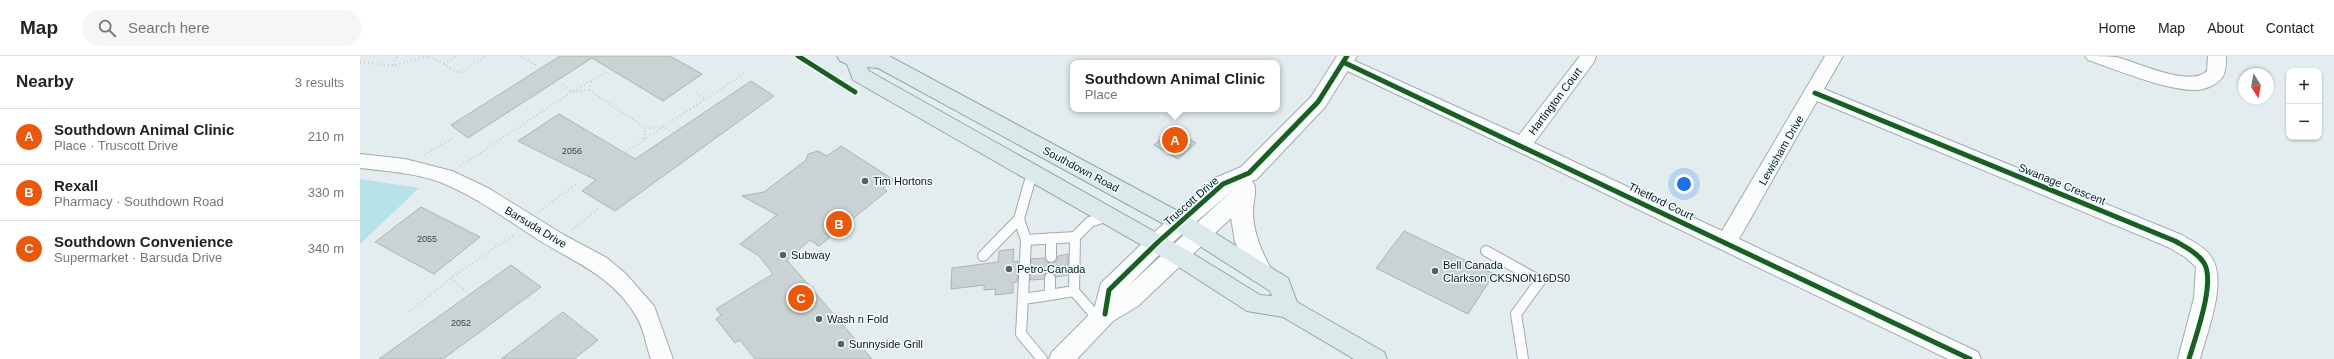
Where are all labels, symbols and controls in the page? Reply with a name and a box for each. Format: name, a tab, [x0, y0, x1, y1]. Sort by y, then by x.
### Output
search box	[82, 10, 362, 46]
text: Map	[20, 17, 58, 38]
icon: search	[96, 17, 118, 39]
text: Search here	[128, 19, 210, 36]
text: Home	[2099, 20, 2136, 36]
text: Map	[2158, 20, 2185, 36]
text: About	[2207, 20, 2244, 36]
text: Contact	[2266, 20, 2314, 36]
popup	[1070, 60, 1280, 112]
street label: Hartington Court	[1526, 65, 1584, 137]
north arrow	[2238, 68, 2274, 104]
map controls	[2286, 68, 2322, 140]
button: +	[2286, 68, 2322, 104]
text: Southdown Animal Clinic	[1085, 70, 1265, 87]
text: Nearby	[16, 72, 74, 91]
text: 3 results	[295, 75, 344, 90]
text: Place	[1085, 87, 1117, 102]
button: −	[2286, 104, 2322, 140]
street label: Lewisham Drive	[1756, 113, 1806, 187]
text: Southdown Animal Clinic	[54, 121, 234, 138]
pin: A	[1162, 125, 1188, 155]
text: A	[24, 129, 34, 144]
text: 210 m	[308, 129, 344, 144]
text: Place · Truscott Drive	[54, 138, 178, 153]
street label: Southdown Road	[1041, 144, 1121, 194]
house number: 2056	[562, 146, 582, 156]
street label: Swanage Crescent	[2017, 161, 2107, 207]
street label: Truscott Drive	[1161, 174, 1221, 228]
your location	[1674, 174, 1694, 194]
place label: Tim Hortons	[873, 175, 933, 187]
marker: Tim Hortons	[860, 176, 870, 186]
text: Rexall	[54, 177, 98, 194]
street label: Thetford Court	[1626, 180, 1696, 222]
text: B	[24, 185, 34, 200]
text: 330 m	[308, 185, 344, 200]
text: Pharmacy · Southdown Road	[54, 194, 224, 209]
street label: Barsuda Drive	[503, 204, 569, 250]
pin: B	[826, 209, 852, 239]
text: Southdown Convenience	[54, 233, 233, 250]
house number: 2055	[417, 234, 437, 244]
text: C	[24, 241, 34, 256]
text: 340 m	[308, 241, 344, 256]
place label: Subway	[791, 249, 831, 261]
text: Supermarket · Barsuda Drive	[54, 250, 222, 265]
marker: Subway	[778, 250, 788, 260]
place label: Bell Canada Clarkson CKSNON16DS0	[1443, 259, 1570, 284]
place label: Petro-Canada	[1017, 263, 1086, 275]
marker: Petro-Canada	[1004, 264, 1014, 274]
marker: Bell Canada Clarkson CKSNON16DS0	[1430, 266, 1440, 276]
pin: C	[788, 283, 814, 313]
place label: Wash n Fold	[827, 313, 888, 325]
marker: Wash n Fold	[814, 314, 824, 324]
house number: 2052	[451, 318, 471, 328]
place label: Sunnyside Grill	[849, 338, 923, 350]
marker: Sunnyside Grill	[836, 339, 846, 349]

